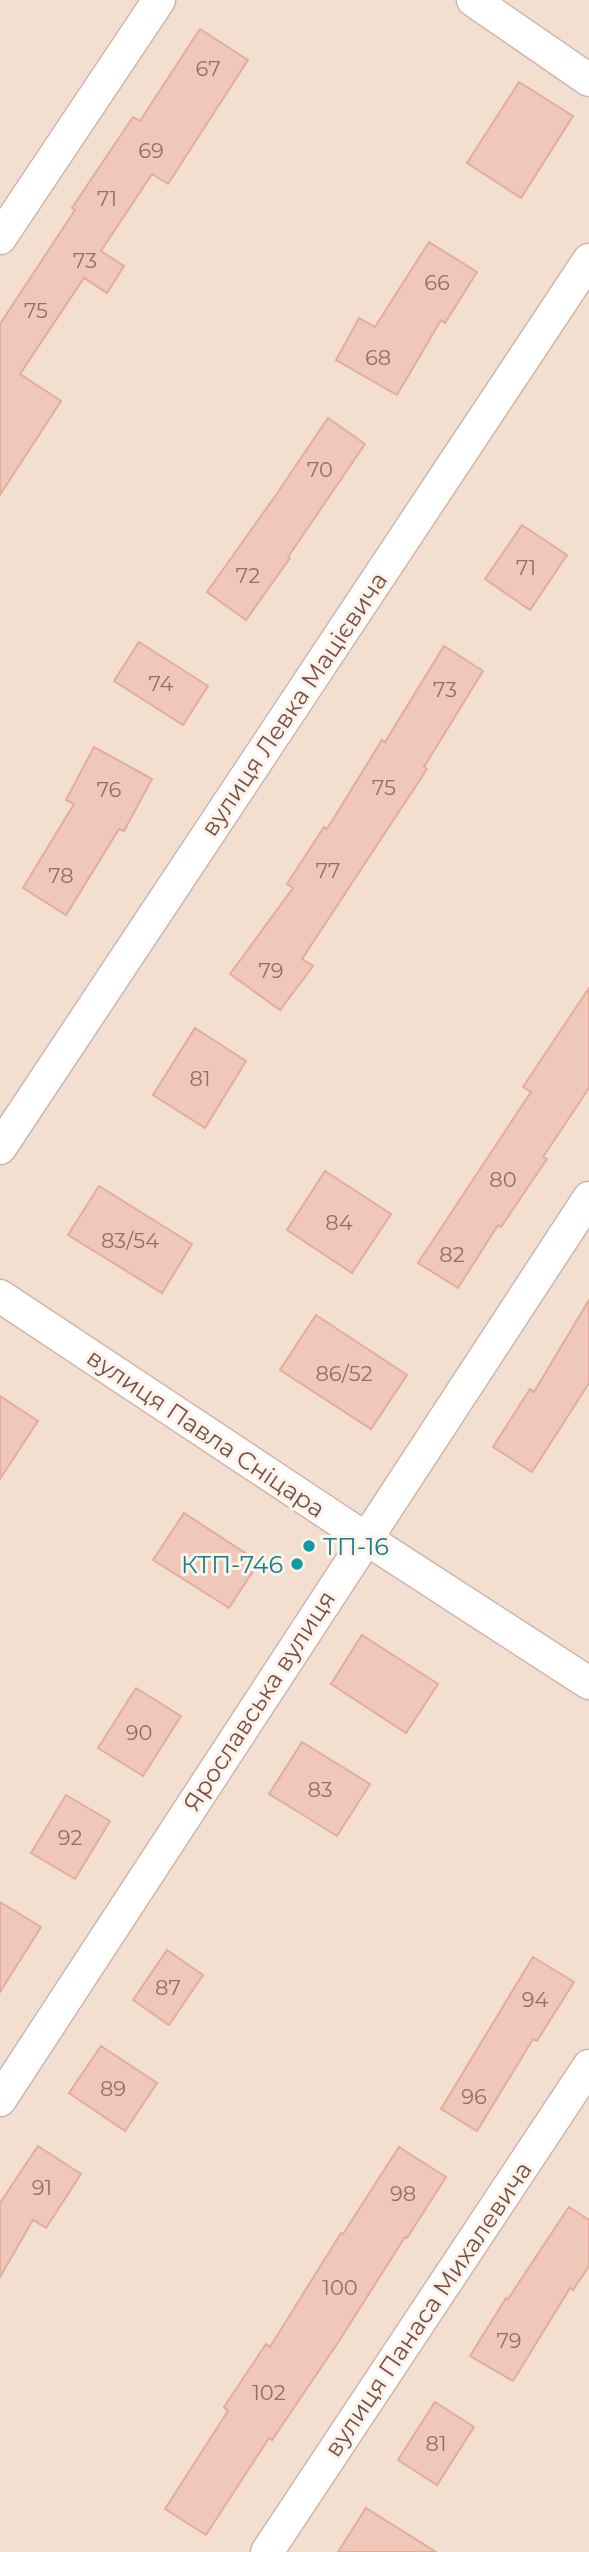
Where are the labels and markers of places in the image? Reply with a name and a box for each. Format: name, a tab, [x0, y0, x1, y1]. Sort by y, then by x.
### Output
place label: ТП-16	[323, 1532, 389, 1561]
marker: ТП-16	[301, 1538, 317, 1554]
place label: КТП-746	[181, 1550, 283, 1579]
marker: КТП-746	[289, 1556, 305, 1572]

